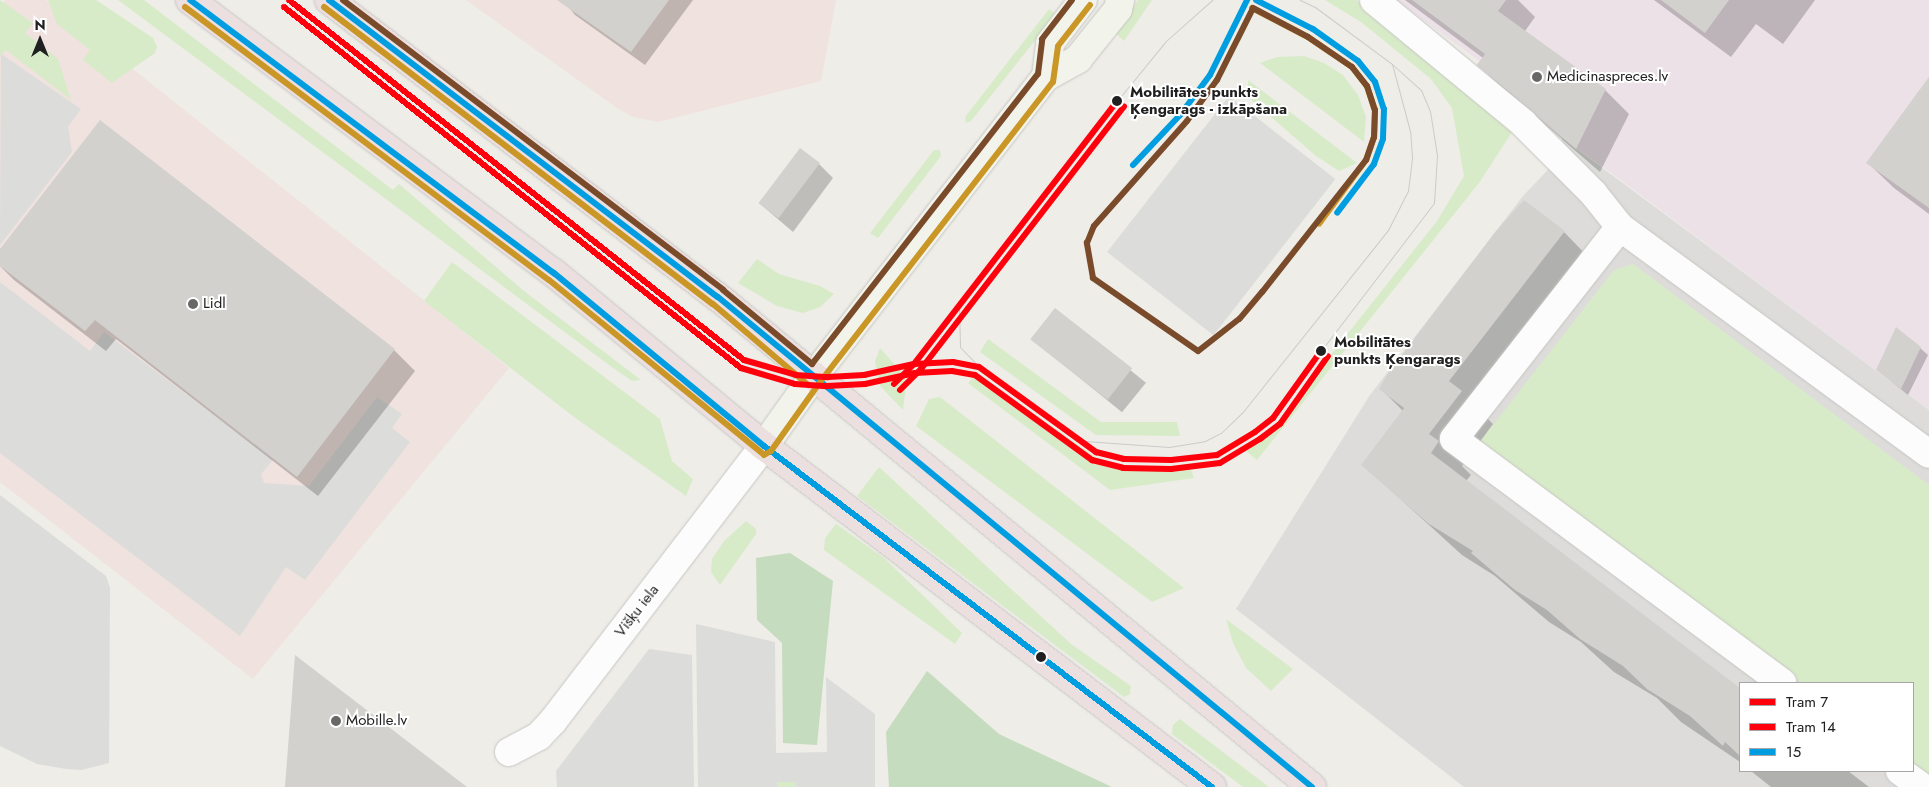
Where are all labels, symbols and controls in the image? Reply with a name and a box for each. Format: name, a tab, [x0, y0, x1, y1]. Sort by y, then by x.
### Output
north arrow	[15, 15, 65, 65]
text: N	[34, 15, 46, 35]
place label: Medicinaspreces.lv	[1547, 68, 1668, 86]
marker: Medicinaspreces.lv	[1531, 71, 1543, 83]
place label: Mobilitātes punkts Ķengarags - izkāpšana	[1130, 83, 1287, 118]
marker: Mobilitātes punkts Ķengarags - izkāpšana	[1108, 92, 1126, 110]
place label: Lidl	[203, 295, 226, 313]
marker: Lidl	[187, 298, 199, 310]
place label: Mobilitātes punkts Ķengarags	[1334, 333, 1460, 368]
marker: Mobilitātes punkts Ķengarags	[1312, 342, 1330, 360]
street label: Višķu iela	[611, 581, 663, 641]
unlabelled marker	[1036, 652, 1046, 662]
legend	[1739, 682, 1914, 772]
text: Tram 7	[1786, 691, 1828, 713]
place label: Mobille.lv	[346, 712, 407, 730]
marker: Mobille.lv	[330, 715, 342, 727]
text: Tram 14	[1786, 716, 1836, 738]
text: 15	[1786, 741, 1801, 763]

